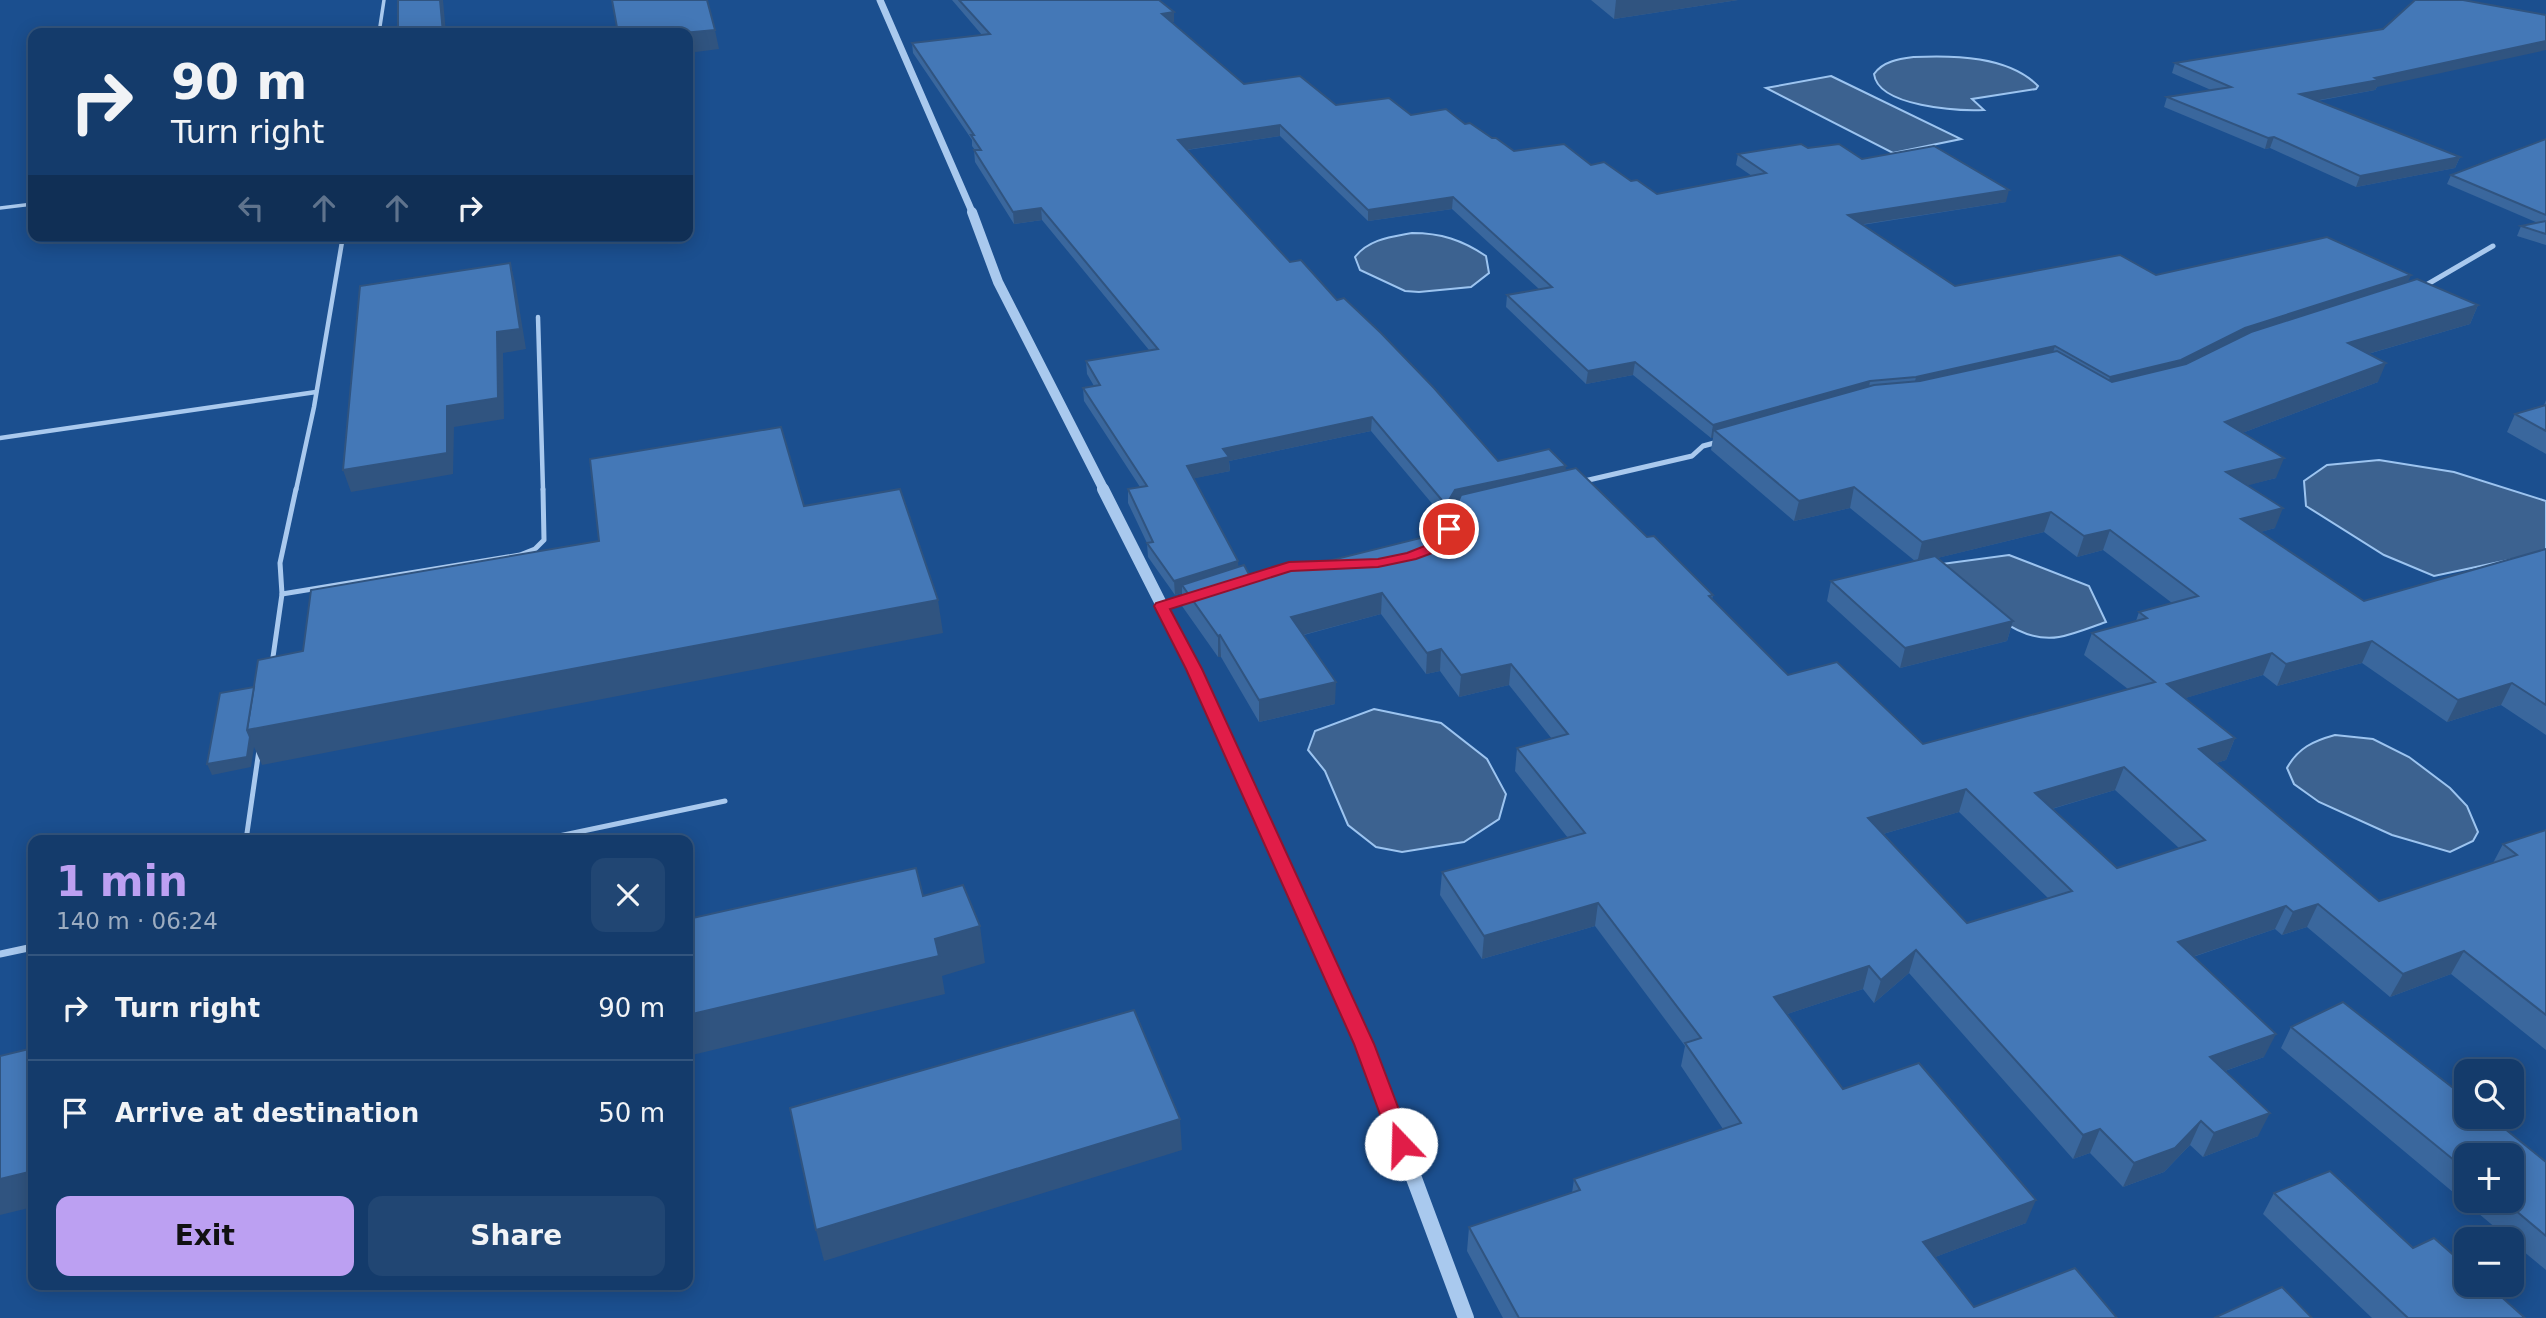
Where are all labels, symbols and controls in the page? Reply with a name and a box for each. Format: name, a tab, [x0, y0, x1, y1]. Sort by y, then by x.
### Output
text: 90 m	[171, 54, 307, 111]
icon: right	[56, 56, 147, 147]
text: Turn right	[171, 113, 324, 151]
icon: left	[232, 189, 270, 227]
icon: ahead	[305, 189, 343, 227]
icon: ahead	[378, 189, 416, 227]
icon: right	[451, 189, 489, 227]
pin	[1419, 499, 1479, 559]
icon: arrive	[1430, 510, 1468, 548]
text: 1 min	[56, 857, 188, 906]
button: close	[591, 858, 665, 932]
text: 140 m · 06:24	[56, 908, 218, 934]
icon: right	[56, 989, 94, 1027]
text: Turn right	[115, 993, 260, 1023]
text: 90 m	[598, 993, 665, 1023]
map controls	[2454, 1059, 2524, 1297]
button: search	[2454, 1059, 2524, 1129]
icon: arrive	[56, 1094, 94, 1132]
text: Arrive at destination	[115, 1098, 419, 1128]
text: 50 m	[598, 1098, 665, 1128]
position arrow	[1364, 1107, 1438, 1181]
button: +	[2454, 1143, 2524, 1213]
button: Exit	[56, 1196, 354, 1276]
button: Share	[368, 1196, 665, 1276]
button: −	[2454, 1227, 2524, 1297]

